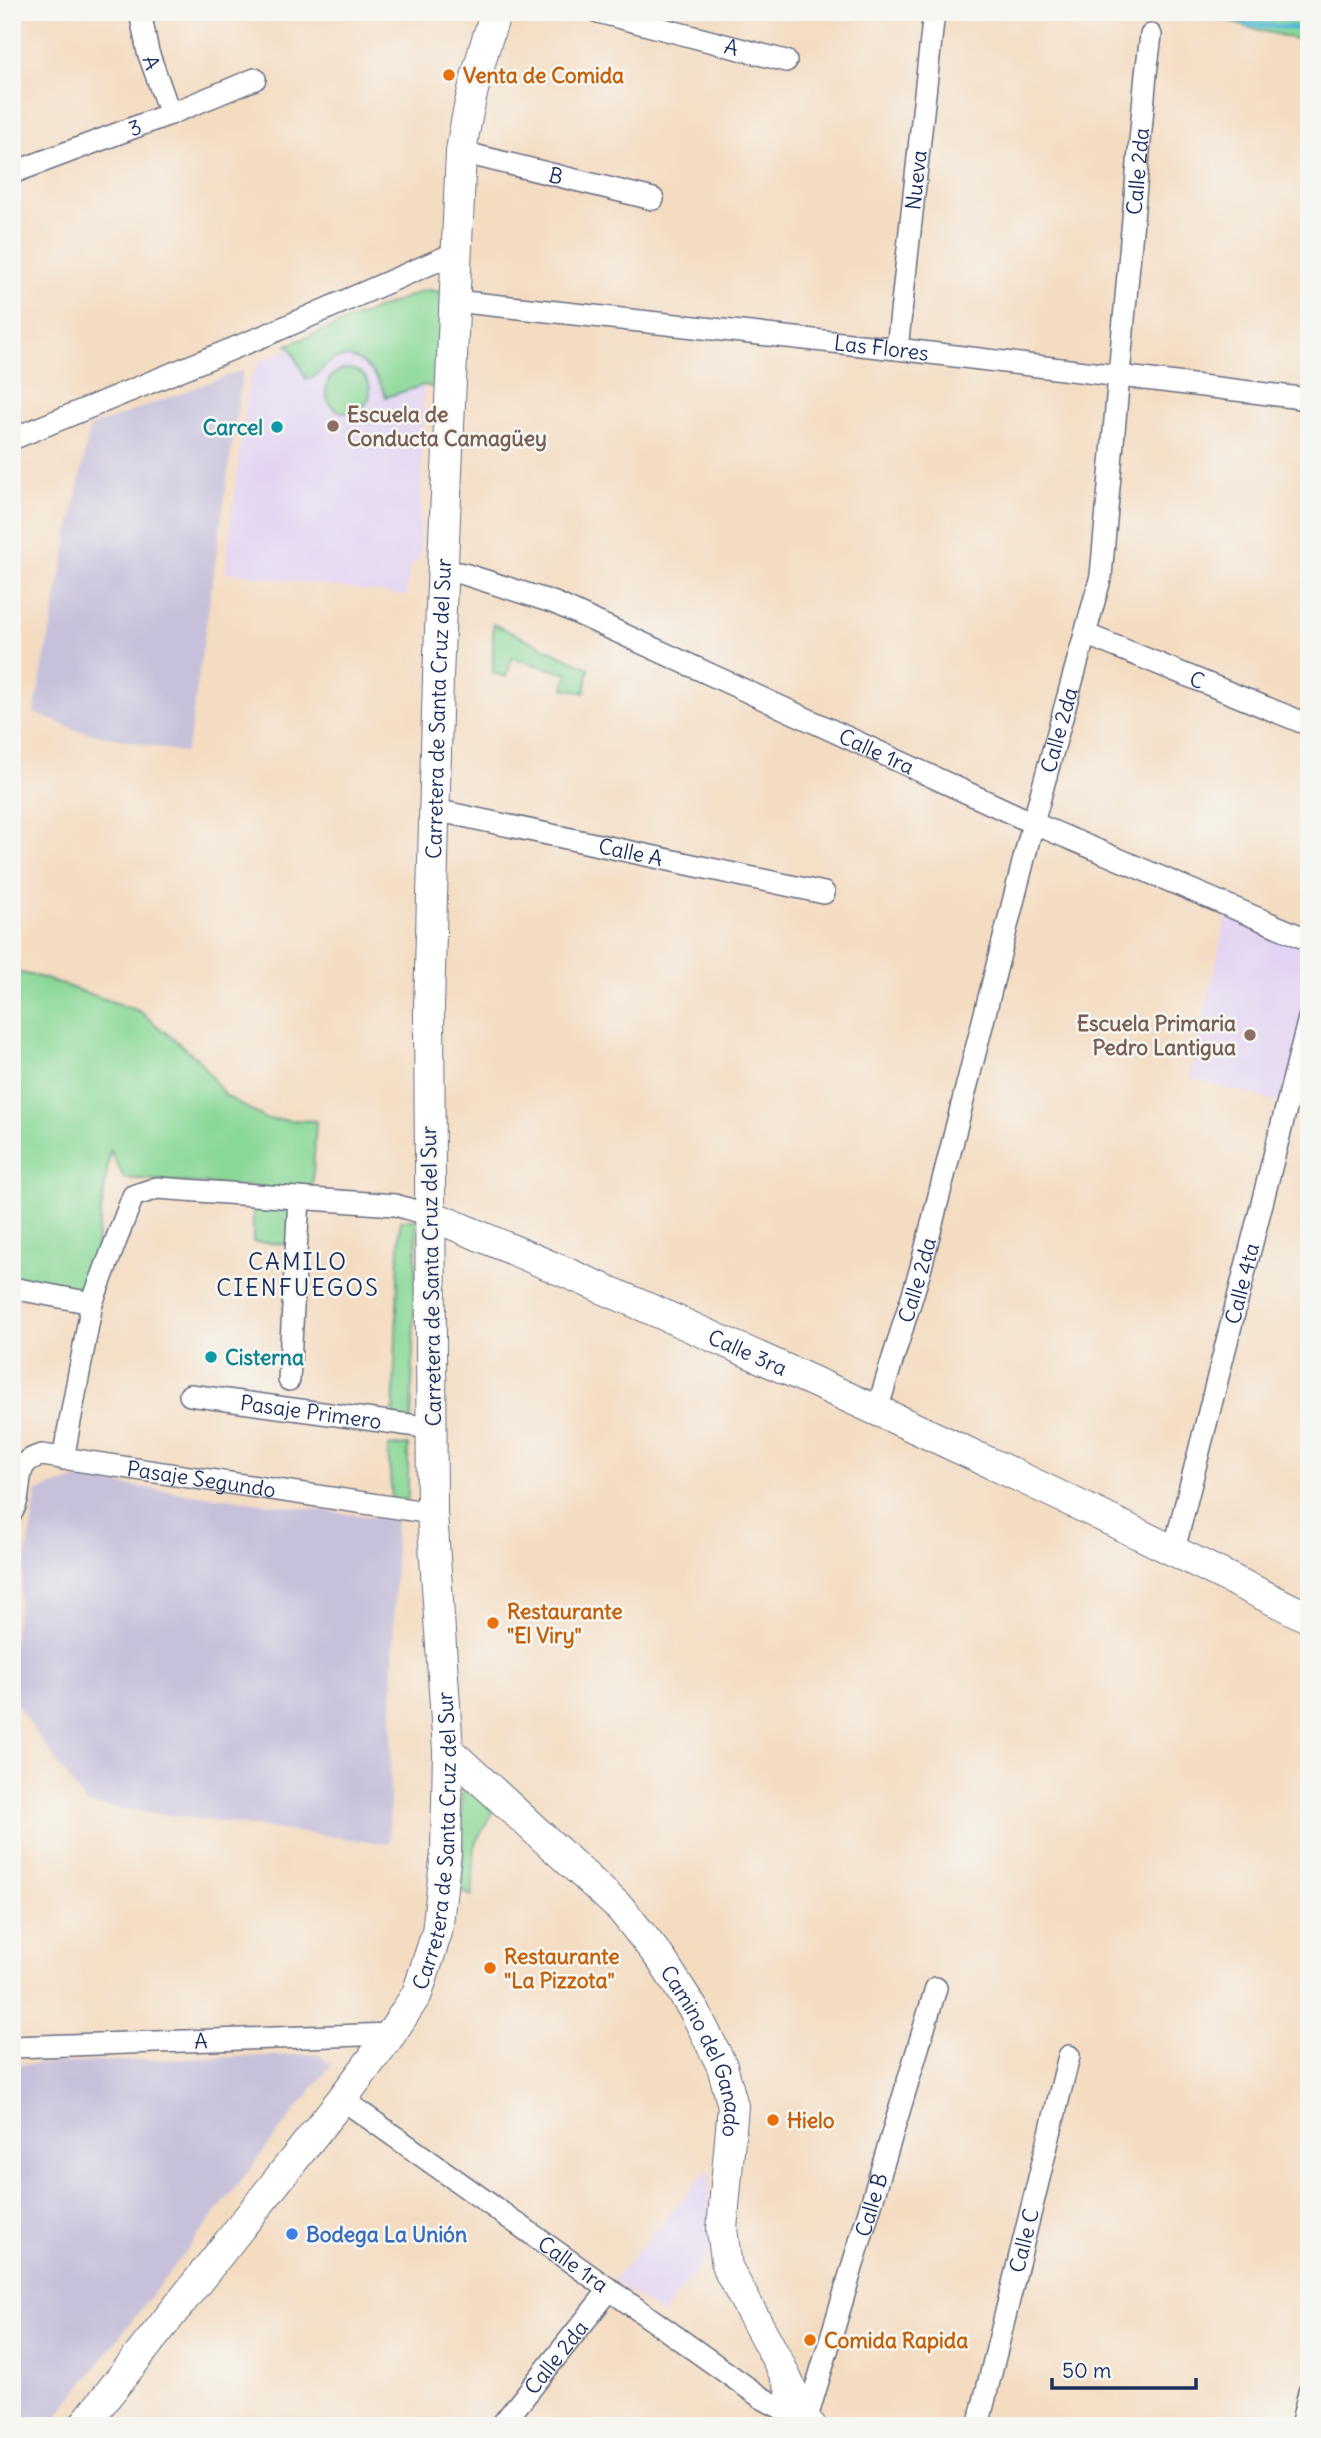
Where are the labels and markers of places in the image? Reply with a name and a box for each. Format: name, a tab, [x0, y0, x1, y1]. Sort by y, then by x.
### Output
place label: Venta de Comida	[463, 62, 624, 89]
marker: Venta de Comida	[441, 67, 457, 83]
place label: Escuela de Conducta Camagüey	[347, 401, 547, 452]
place label: Carcel	[203, 414, 263, 441]
marker: Escuela de Conducta Camagüey	[325, 418, 341, 434]
marker: Carcel	[269, 419, 285, 435]
place label: Escuela Primaria Pedro Lantigua	[1077, 1010, 1236, 1061]
marker: Escuela Primaria Pedro Lantigua	[1242, 1027, 1258, 1043]
place label: Cisterna	[225, 1344, 304, 1371]
marker: Cisterna	[203, 1349, 219, 1365]
place label: Restaurante "El Viry"	[507, 1598, 622, 1649]
marker: Restaurante "El Viry"	[485, 1615, 501, 1631]
place label: Restaurante "La Pizzota"	[504, 1943, 619, 1994]
marker: Restaurante "La Pizzota"	[482, 1960, 498, 1976]
place label: Hielo	[787, 2107, 835, 2134]
marker: Hielo	[765, 2112, 781, 2128]
place label: Bodega La Unión	[306, 2221, 467, 2248]
marker: Bodega La Unión	[284, 2226, 300, 2242]
place label: Comida Rapida	[824, 2327, 968, 2354]
marker: Comida Rapida	[802, 2332, 818, 2348]

